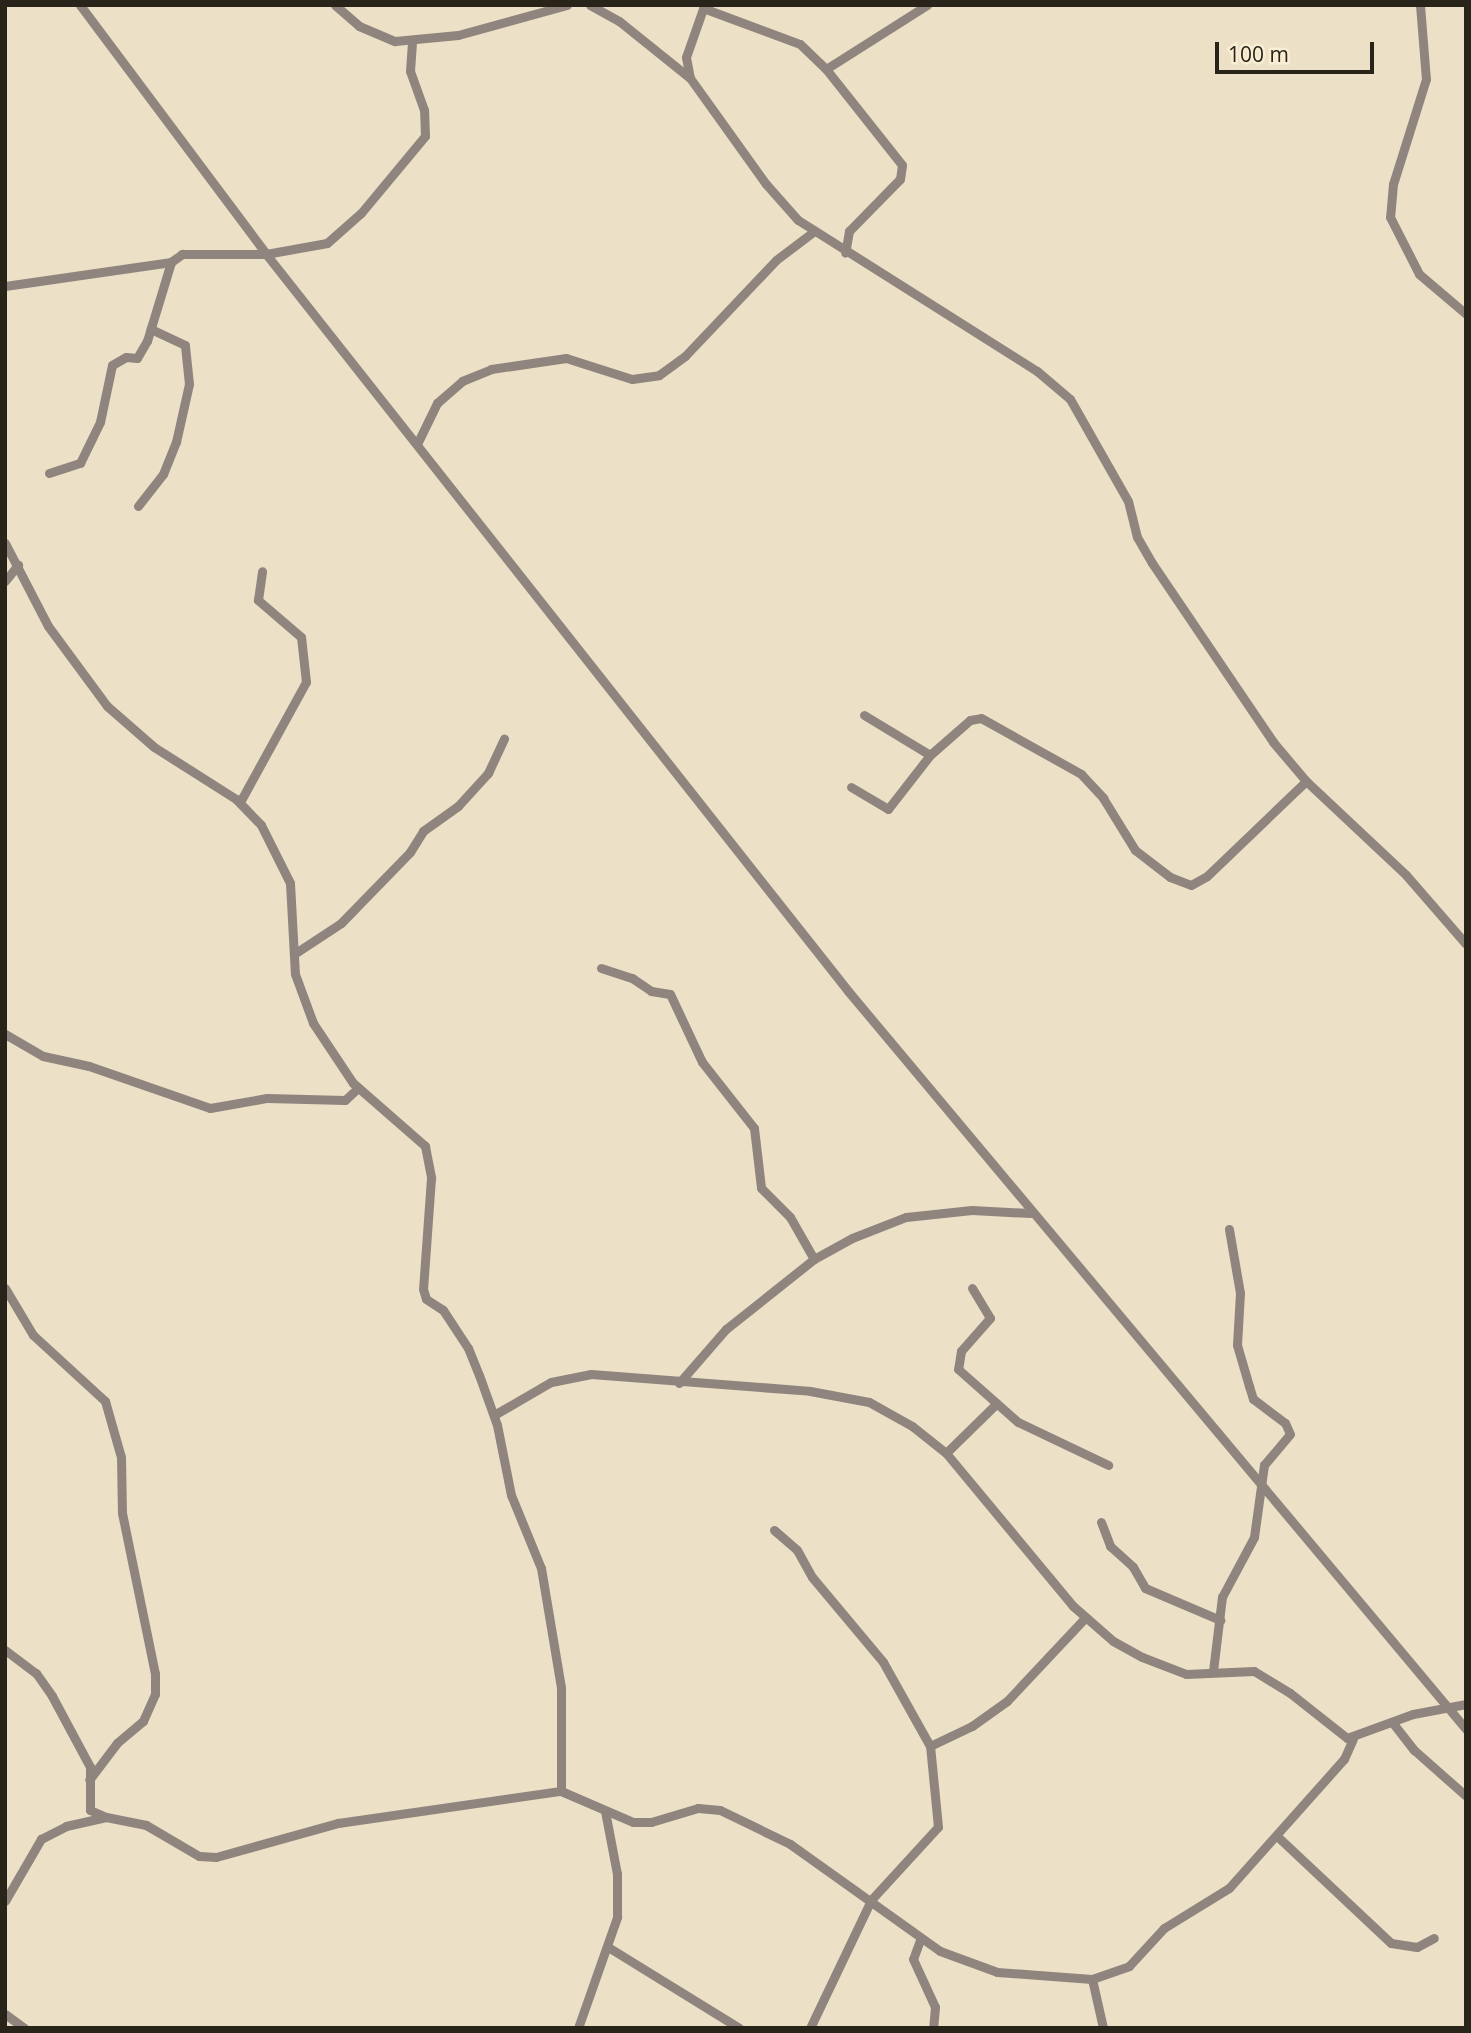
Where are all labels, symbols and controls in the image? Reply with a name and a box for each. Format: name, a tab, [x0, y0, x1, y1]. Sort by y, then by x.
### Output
scale bar	[1219, 28, 1378, 72]
text: 100 m	[1228, 40, 1289, 68]

